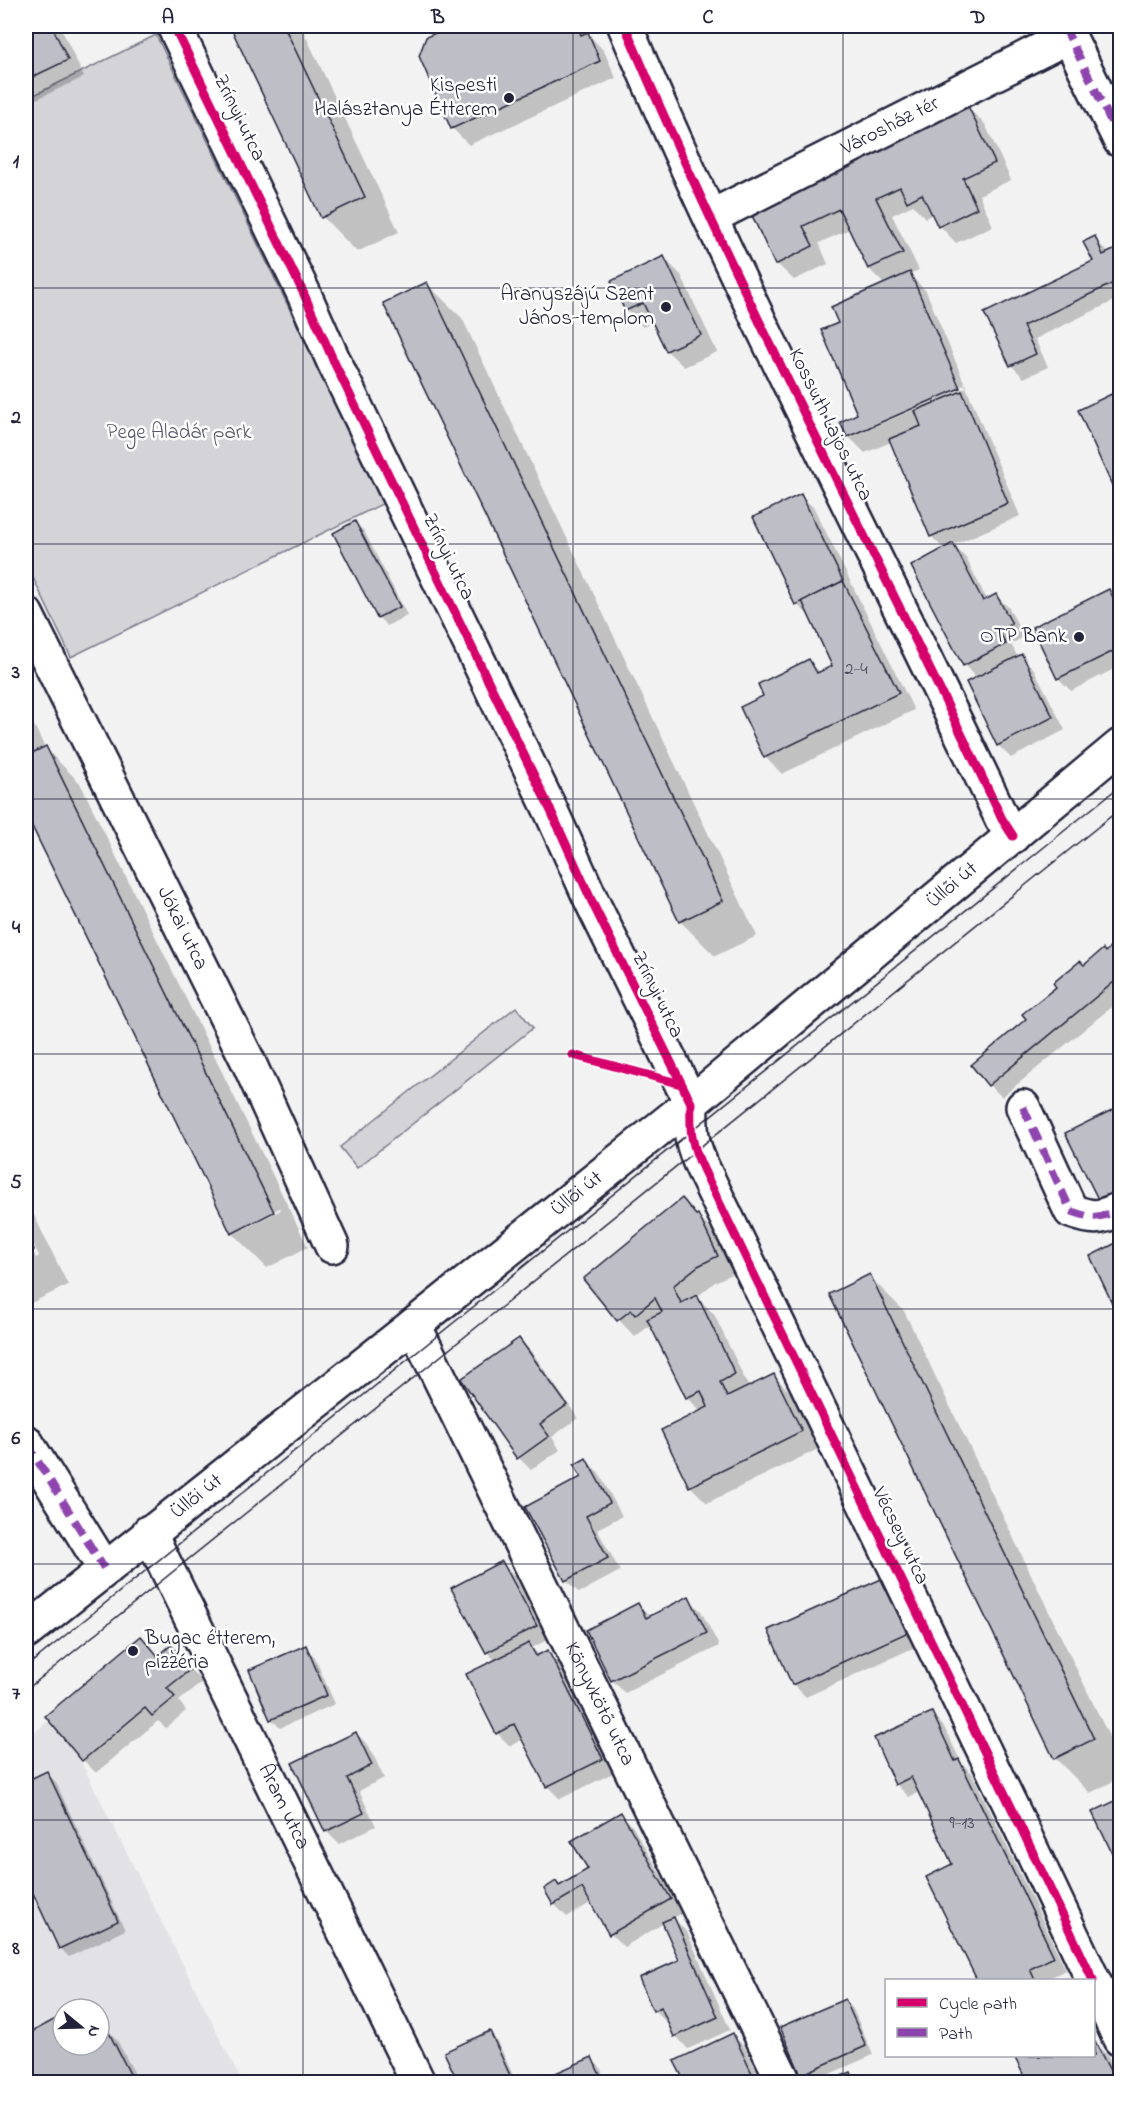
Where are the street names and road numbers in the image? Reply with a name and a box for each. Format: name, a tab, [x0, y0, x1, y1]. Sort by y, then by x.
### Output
street label: Zrínyi utca	[203, 70, 273, 167]
street label: Városház tér	[835, 89, 945, 164]
street label: Kossuth Lajos utca	[780, 344, 880, 506]
street label: Zrínyi utca	[412, 509, 482, 606]
street label: Üllői út	[920, 855, 985, 916]
street label: Jókai utca	[149, 881, 216, 975]
street label: Zrínyi utca	[621, 947, 691, 1044]
street label: Üllői út	[545, 1164, 610, 1224]
street label: Üllői út	[164, 1467, 230, 1527]
street label: Vécsey utca	[861, 1481, 937, 1591]
street label: Könyvkötő utca	[556, 1637, 642, 1771]
street label: Áram utca	[250, 1759, 317, 1855]

